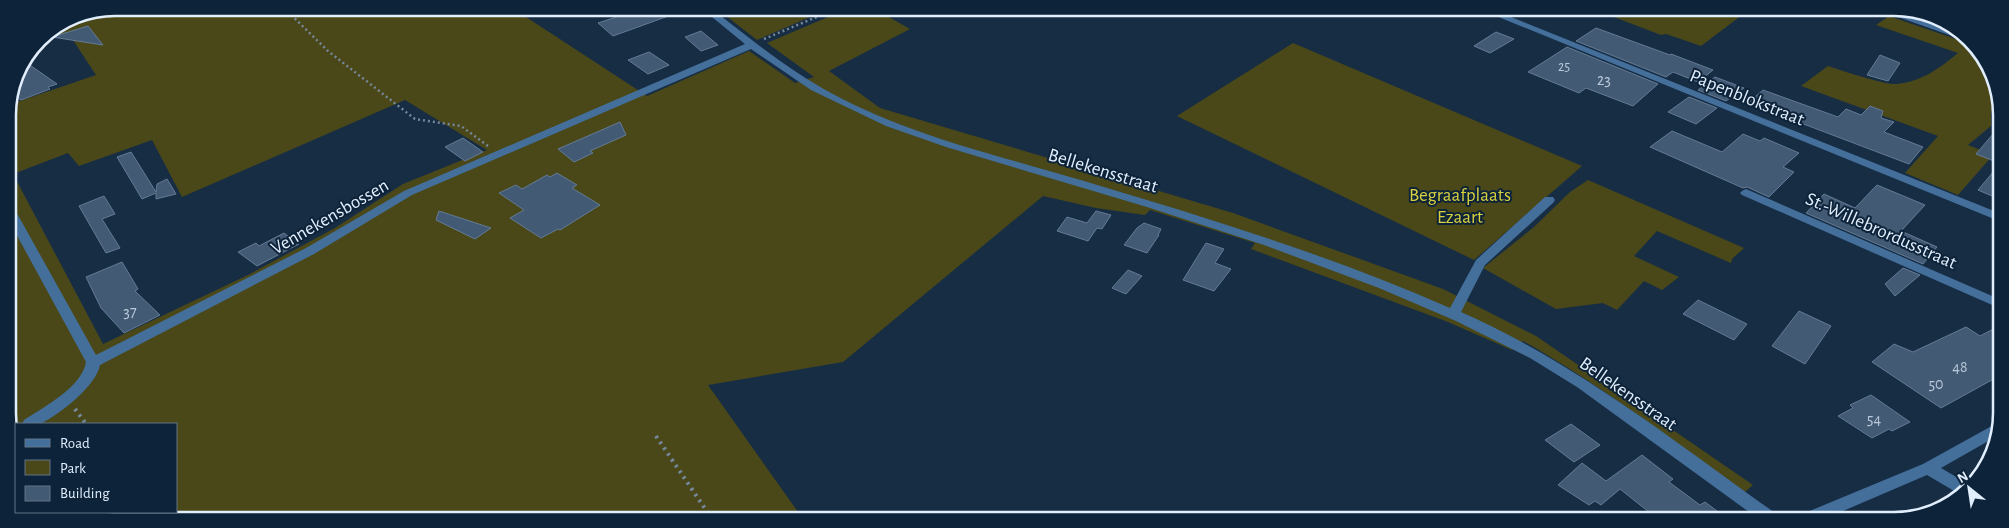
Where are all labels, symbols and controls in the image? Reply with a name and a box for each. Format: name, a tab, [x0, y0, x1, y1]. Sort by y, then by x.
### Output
house number: 25	[1558, 60, 1570, 74]
street label: Papenblokstraat	[1687, 66, 1807, 130]
house number: 23	[1597, 72, 1611, 88]
street label: Bellekensstraat	[1046, 145, 1160, 197]
street label: Vennekensbossen	[268, 176, 392, 258]
park label: Begraafplaats Ezaart	[1409, 186, 1511, 227]
street label: St.-Willebrordusstraat	[1803, 189, 1959, 273]
house number: 37	[123, 304, 137, 320]
street label: Bellekensstraat	[1576, 354, 1680, 434]
house number: 48	[1952, 359, 1968, 375]
house number: 50	[1928, 376, 1944, 392]
house number: 54	[1867, 411, 1881, 427]
legend	[15, 423, 178, 513]
text: Road	[60, 436, 90, 451]
text: Park	[60, 461, 86, 476]
north arrow	[1944, 463, 1994, 513]
text: N	[1955, 469, 1971, 486]
text: Building	[60, 486, 110, 501]

